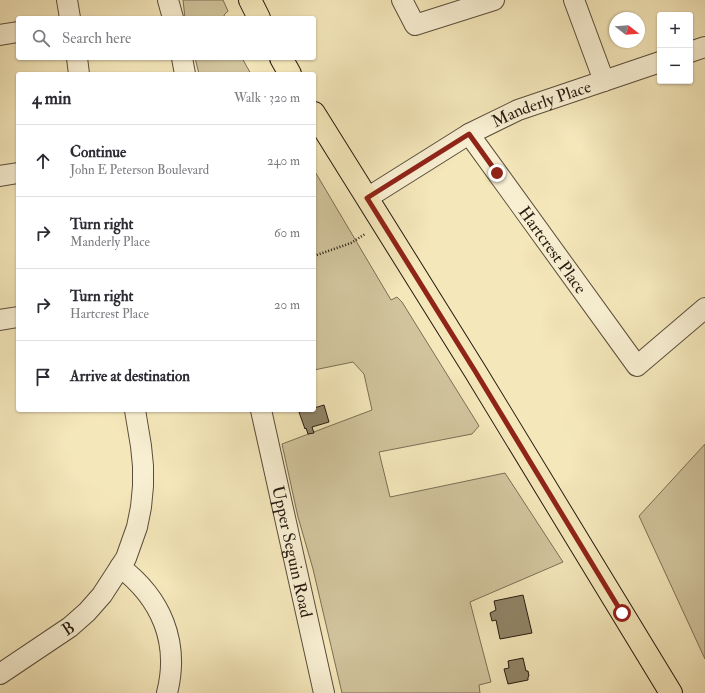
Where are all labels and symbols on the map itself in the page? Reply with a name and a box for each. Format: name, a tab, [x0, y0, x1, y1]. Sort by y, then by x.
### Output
north arrow	[609, 12, 645, 48]
street label: Manderly Place	[488, 76, 594, 132]
route end	[488, 164, 506, 182]
street label: Hartcrest Place	[514, 202, 592, 298]
street label: Upper Seguin Road	[268, 484, 318, 620]
route start	[613, 604, 631, 622]
street label: B	[58, 616, 79, 640]

